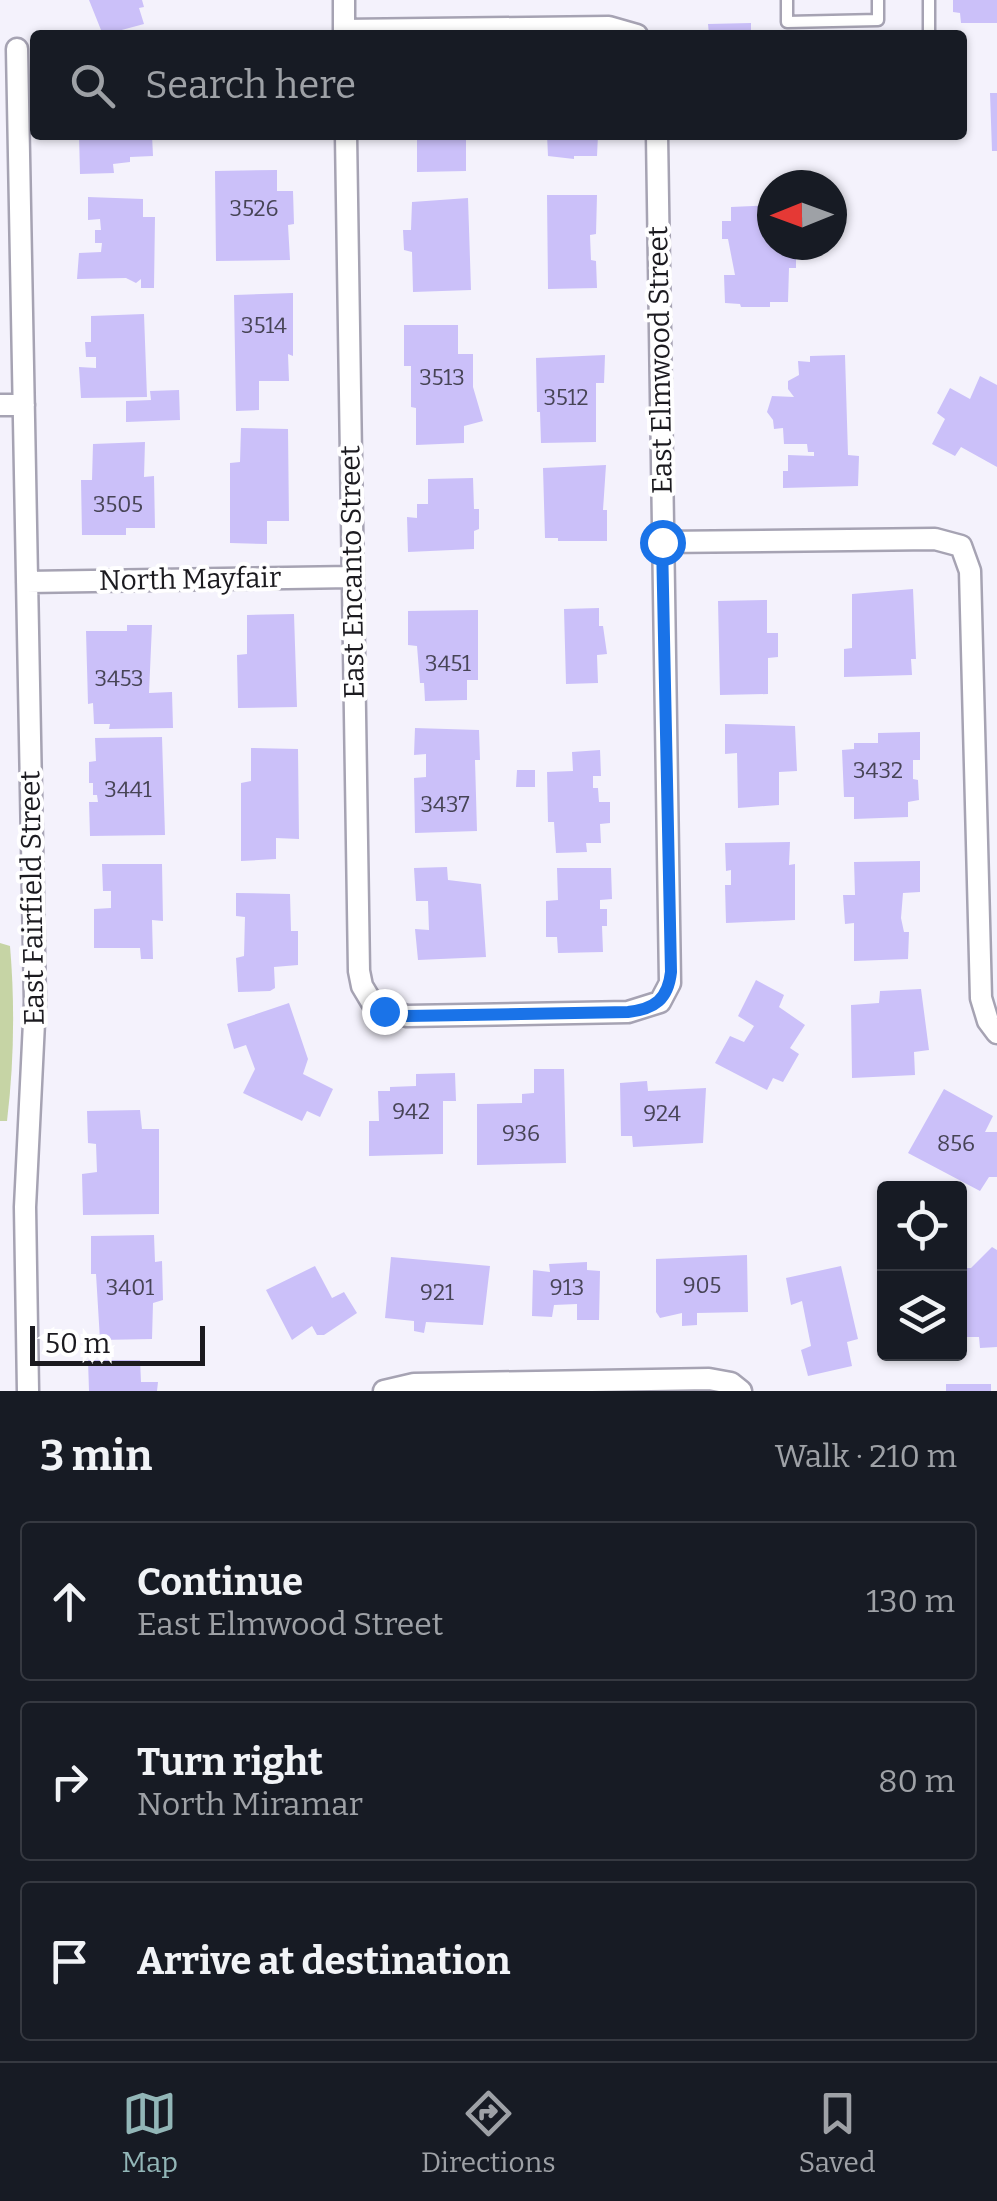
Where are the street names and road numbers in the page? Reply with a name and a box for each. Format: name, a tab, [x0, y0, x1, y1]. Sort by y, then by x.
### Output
street label: East Elmwood Street	[641, 226, 679, 494]
street label: East Encanto Street	[333, 445, 371, 699]
street label: North Mayfair	[99, 561, 281, 597]
street label: East Fairfield Street	[13, 770, 51, 1026]

